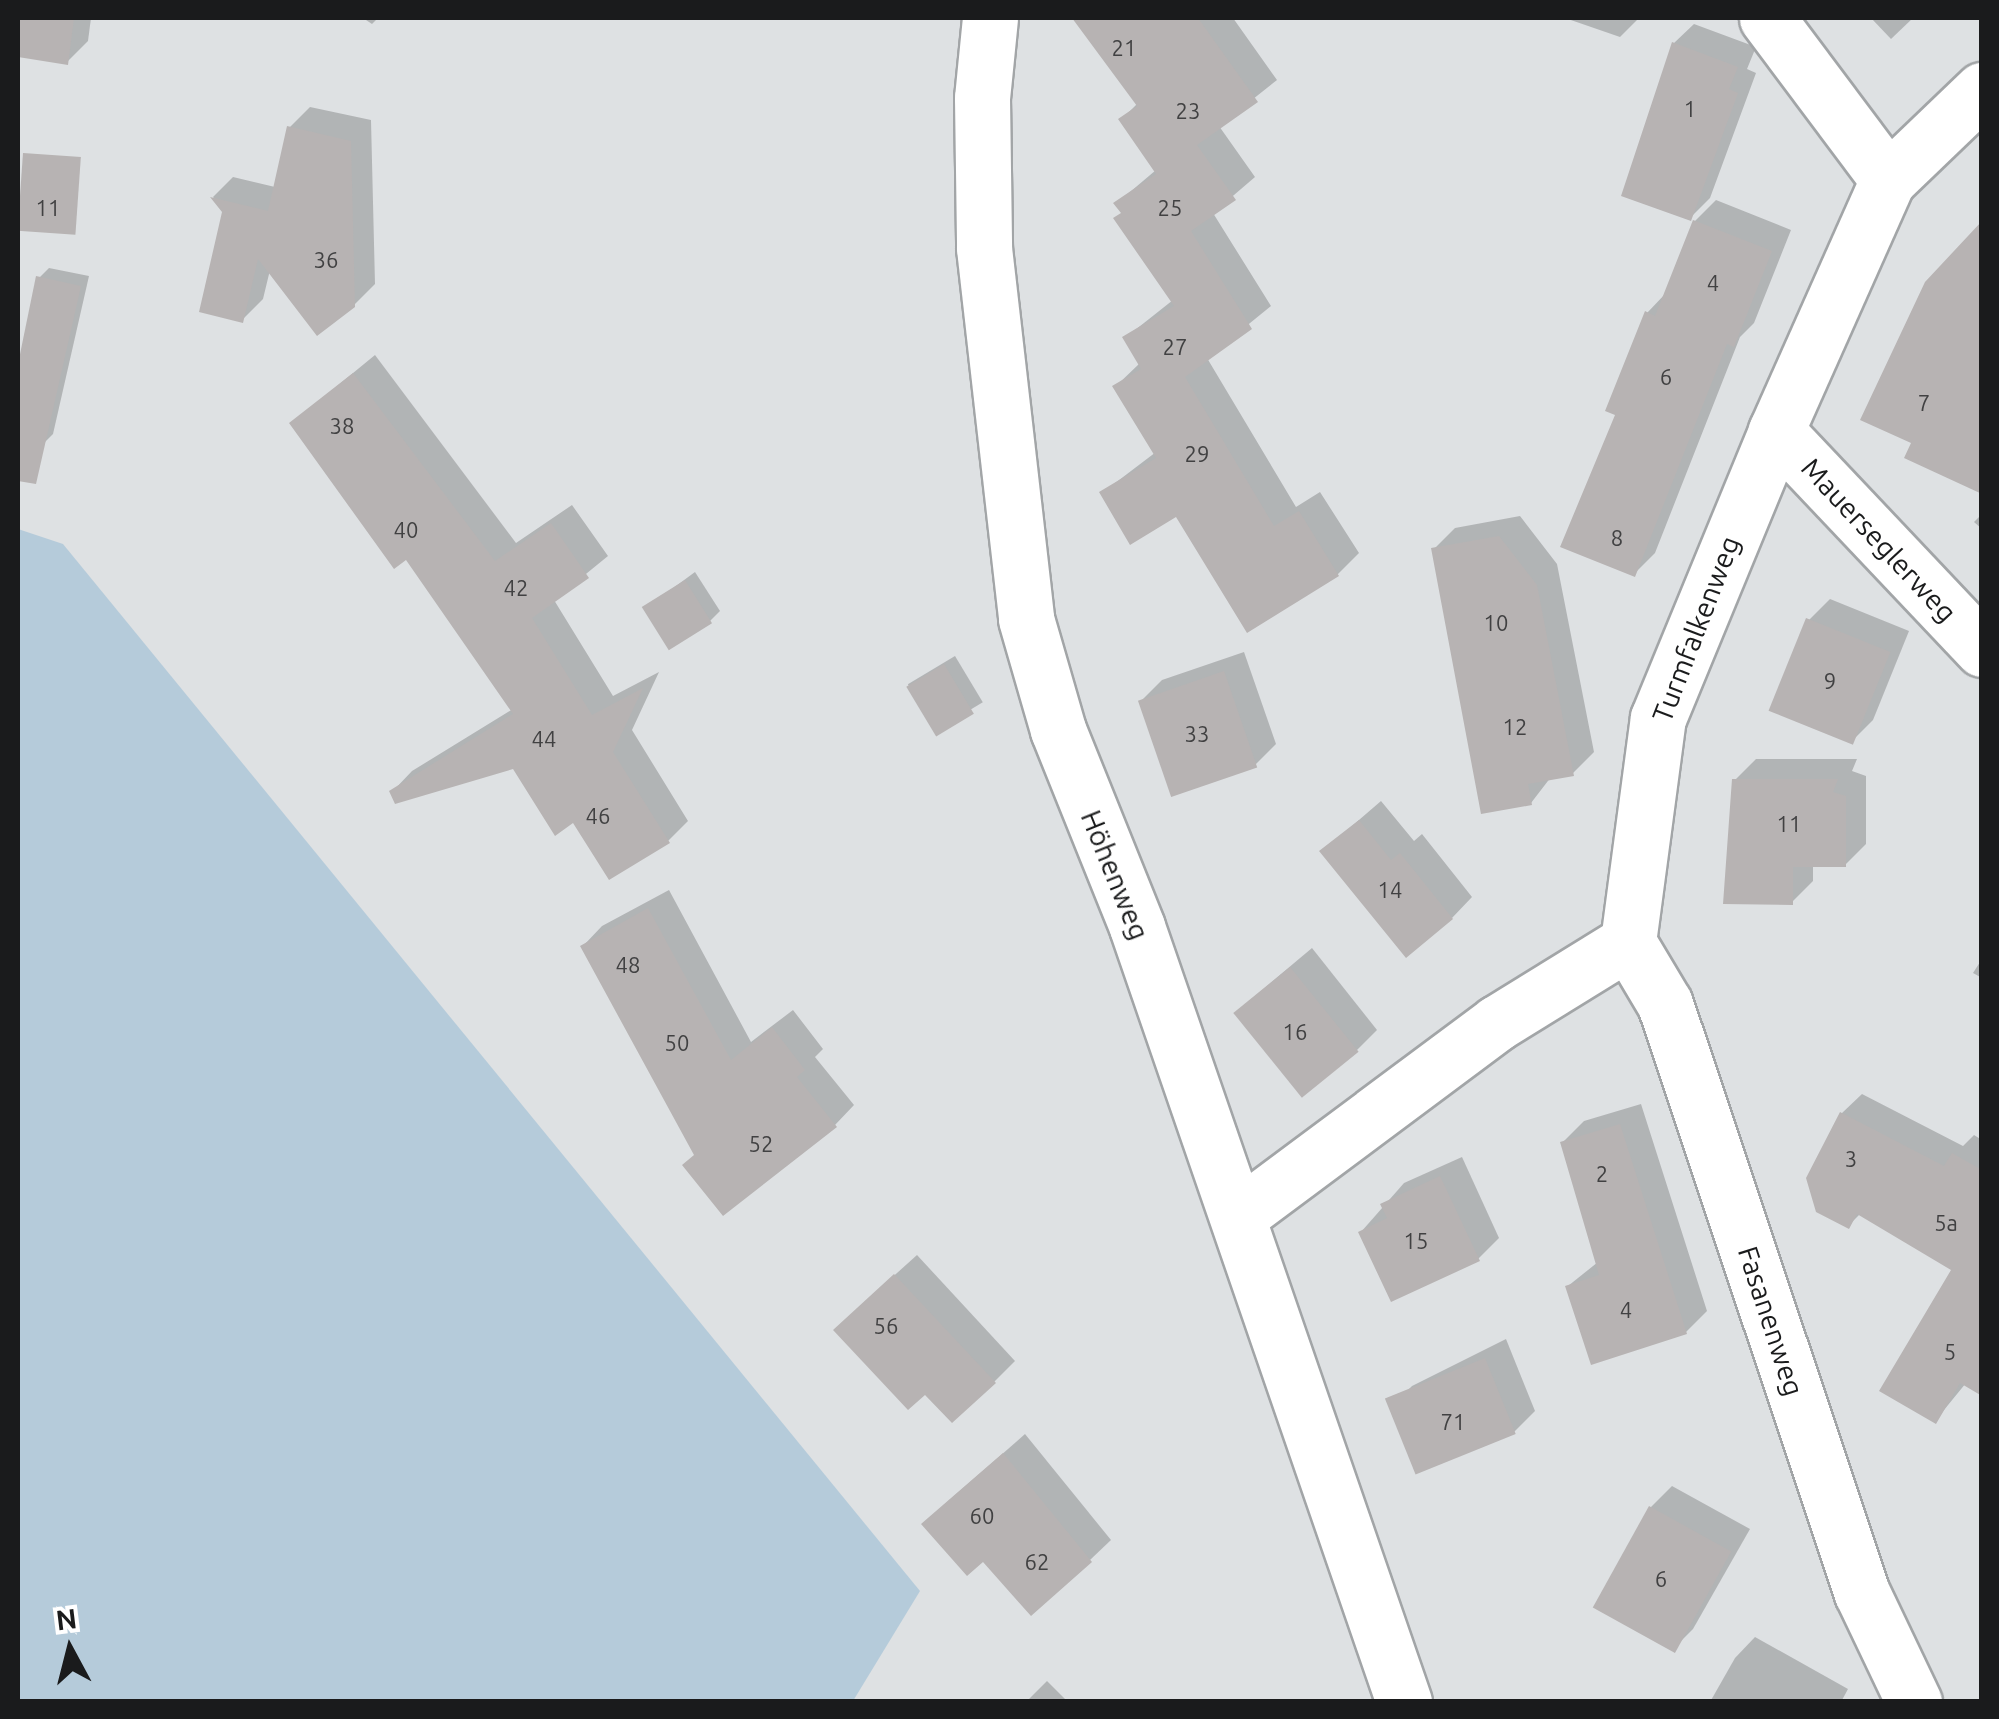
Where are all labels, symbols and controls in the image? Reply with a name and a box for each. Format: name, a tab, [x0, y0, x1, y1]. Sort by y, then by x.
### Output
house number: 21	[1112, 35, 1136, 61]
house number: 1	[1684, 96, 1696, 122]
house number: 23	[1176, 98, 1200, 124]
house number: 11	[36, 195, 60, 221]
house number: 25	[1158, 195, 1182, 221]
house number: 36	[314, 247, 338, 273]
house number: 4	[1707, 270, 1719, 296]
house number: 27	[1163, 334, 1187, 360]
house number: 6	[1660, 364, 1672, 390]
house number: 7	[1918, 390, 1930, 416]
house number: 38	[330, 413, 354, 439]
house number: 29	[1185, 441, 1209, 467]
street label: Mauerseglerweg	[1795, 451, 1963, 629]
house number: 40	[394, 517, 418, 543]
house number: 8	[1611, 525, 1623, 551]
street label: Turmfalkenweg	[1645, 531, 1747, 727]
house number: 42	[504, 575, 528, 601]
house number: 10	[1484, 610, 1508, 636]
house number: 9	[1824, 668, 1836, 694]
house number: 12	[1503, 714, 1527, 740]
house number: 33	[1185, 721, 1209, 747]
house number: 44	[532, 726, 556, 752]
house number: 46	[586, 803, 610, 829]
street label: Höhenweg	[1074, 805, 1156, 945]
house number: 11	[1777, 811, 1801, 837]
house number: 14	[1378, 877, 1402, 903]
house number: 48	[616, 952, 640, 978]
house number: 16	[1283, 1019, 1307, 1045]
house number: 50	[665, 1030, 689, 1056]
house number: 52	[749, 1131, 773, 1157]
house number: 3	[1845, 1146, 1857, 1172]
house number: 2	[1596, 1161, 1608, 1187]
house number: 5a	[1934, 1210, 1958, 1236]
house number: 15	[1404, 1228, 1428, 1254]
street label: Fasanenweg	[1731, 1242, 1811, 1400]
house number: 4	[1620, 1297, 1632, 1323]
house number: 56	[874, 1313, 898, 1339]
house number: 5	[1944, 1339, 1956, 1365]
house number: 71	[1441, 1409, 1465, 1435]
house number: 60	[970, 1503, 994, 1529]
house number: 62	[1025, 1549, 1049, 1575]
house number: 6	[1655, 1566, 1667, 1592]
north arrow	[20, 1599, 120, 1699]
text: N	[54, 1602, 79, 1635]

